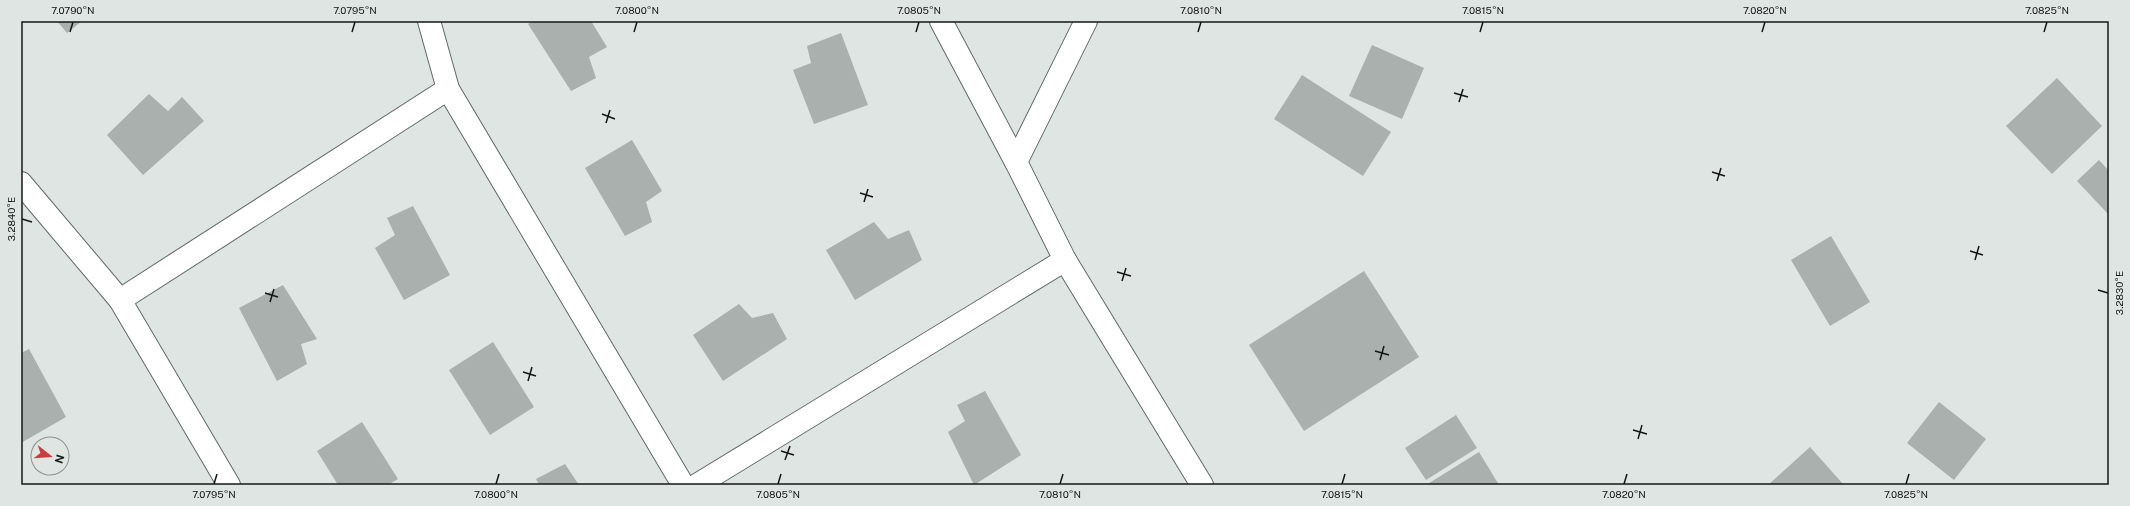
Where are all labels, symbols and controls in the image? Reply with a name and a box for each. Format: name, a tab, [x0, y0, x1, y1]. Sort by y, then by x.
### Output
text: 7.0790°N	[51, 4, 95, 16]
text: 7.0795°N	[333, 4, 377, 16]
text: 7.0800°N	[615, 4, 659, 16]
text: 7.0805°N	[897, 4, 941, 16]
text: 7.0810°N	[1180, 4, 1222, 16]
text: 7.0815°N	[1462, 4, 1504, 16]
text: 7.0820°N	[1743, 4, 1787, 16]
text: 7.0825°N	[2025, 4, 2069, 16]
text: 3.2840°E	[5, 197, 17, 241]
text: 3.2830°E	[2113, 271, 2125, 315]
north arrow	[30, 436, 70, 476]
text: N	[53, 453, 67, 465]
text: 7.0795°N	[192, 488, 236, 500]
text: 7.0800°N	[474, 488, 518, 500]
text: 7.0805°N	[756, 488, 800, 500]
text: 7.0810°N	[1039, 488, 1081, 500]
text: 7.0815°N	[1321, 488, 1363, 500]
text: 7.0820°N	[1602, 488, 1646, 500]
text: 7.0825°N	[1884, 488, 1928, 500]

